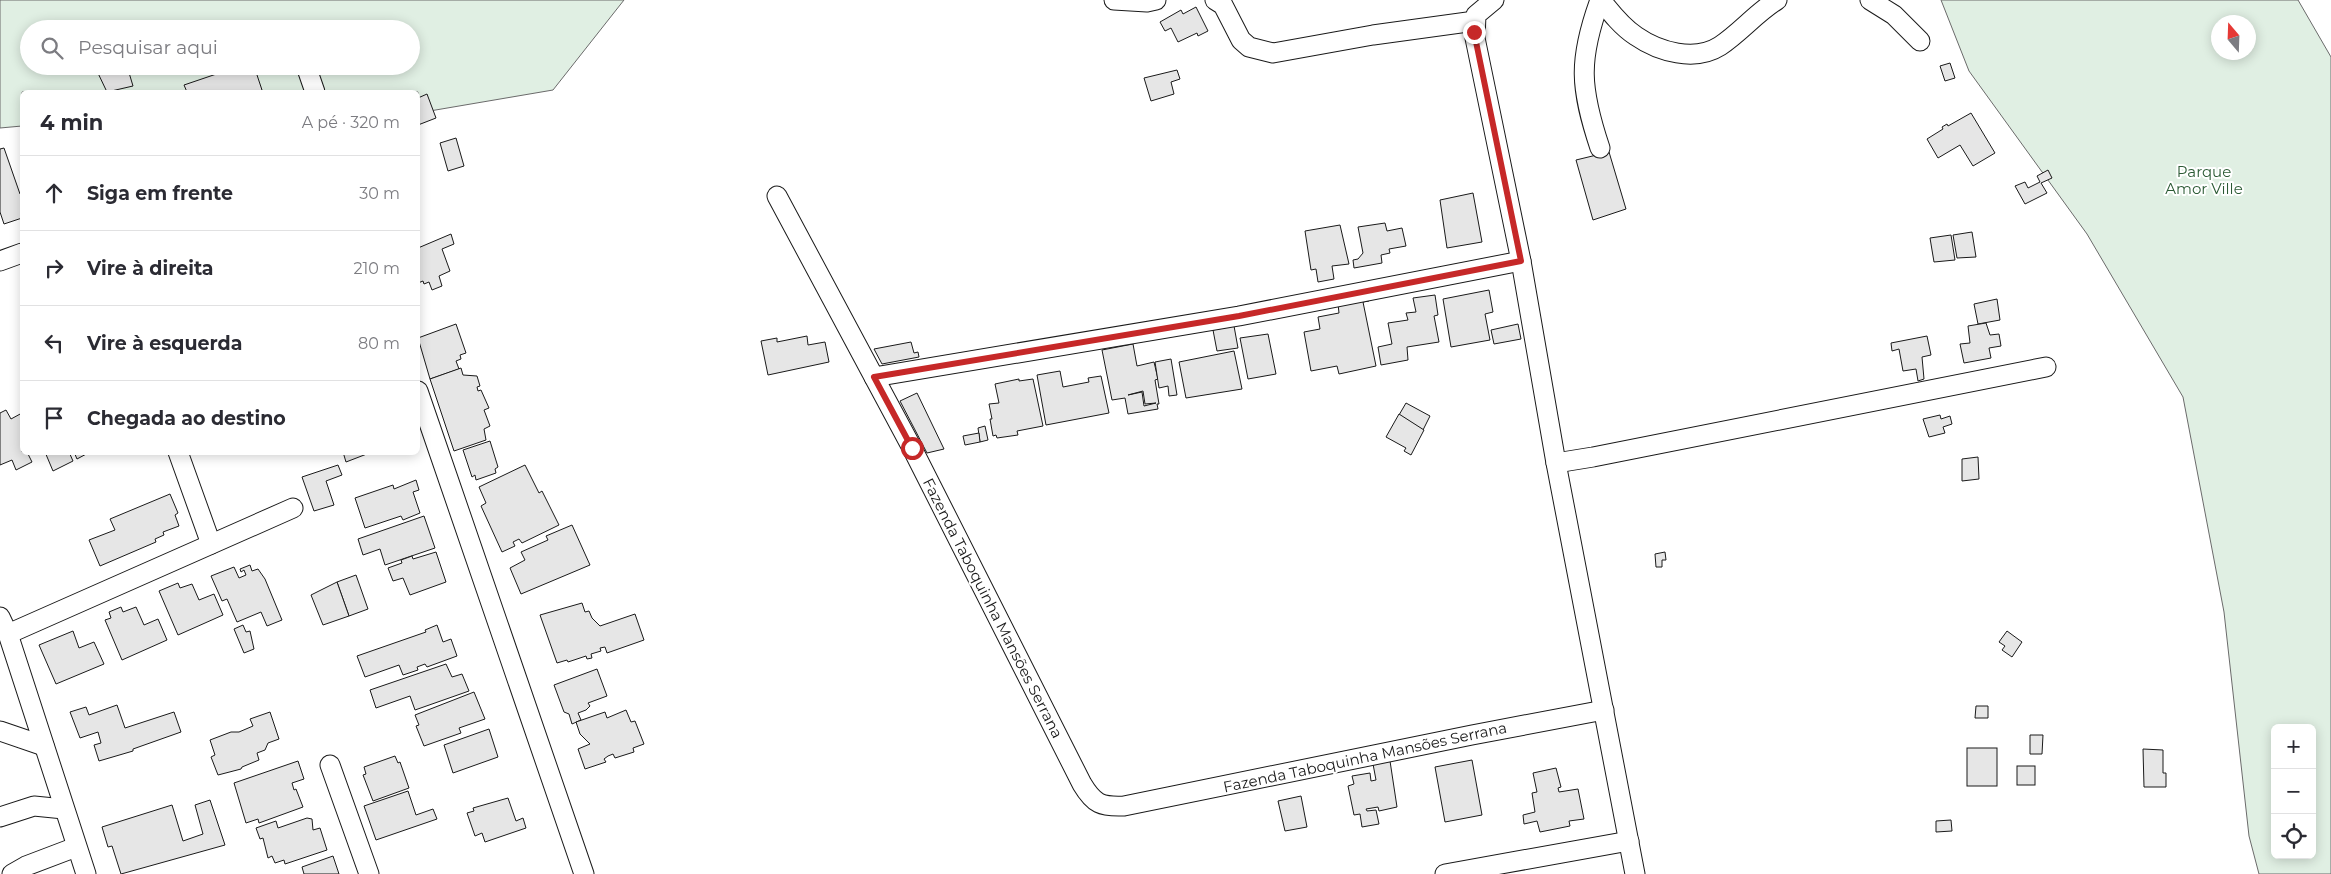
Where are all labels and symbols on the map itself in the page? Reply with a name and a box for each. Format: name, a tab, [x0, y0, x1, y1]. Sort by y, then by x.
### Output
north arrow	[2211, 15, 2256, 60]
route end	[1463, 21, 1486, 44]
park label: Parque Amor Ville	[2165, 162, 2243, 198]
route start	[901, 437, 924, 460]
street label: Fazenda Taboquinha Mansões Serrana	[919, 475, 1067, 741]
street label: Fazenda Taboquinha Mansões Serrana	[1221, 718, 1509, 796]

